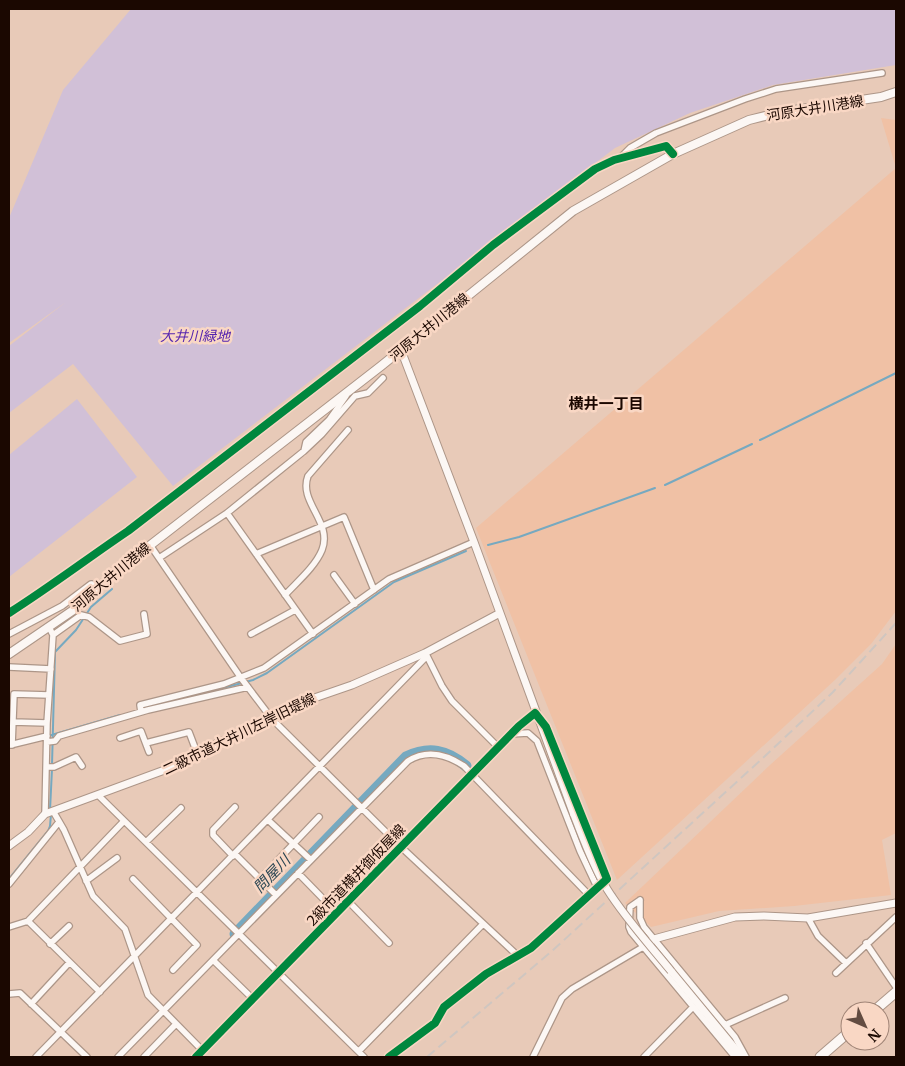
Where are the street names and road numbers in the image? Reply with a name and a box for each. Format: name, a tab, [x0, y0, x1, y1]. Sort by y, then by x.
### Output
street label: 河原大井川港線	[765, 91, 865, 125]
street label: 河原大井川港線	[385, 289, 473, 365]
street label: 河原大井川港線	[68, 539, 154, 615]
street label: 二級市道大井川左岸旧堤線	[160, 689, 318, 779]
street label: 2級市道横井御仮屋線	[303, 820, 409, 930]

